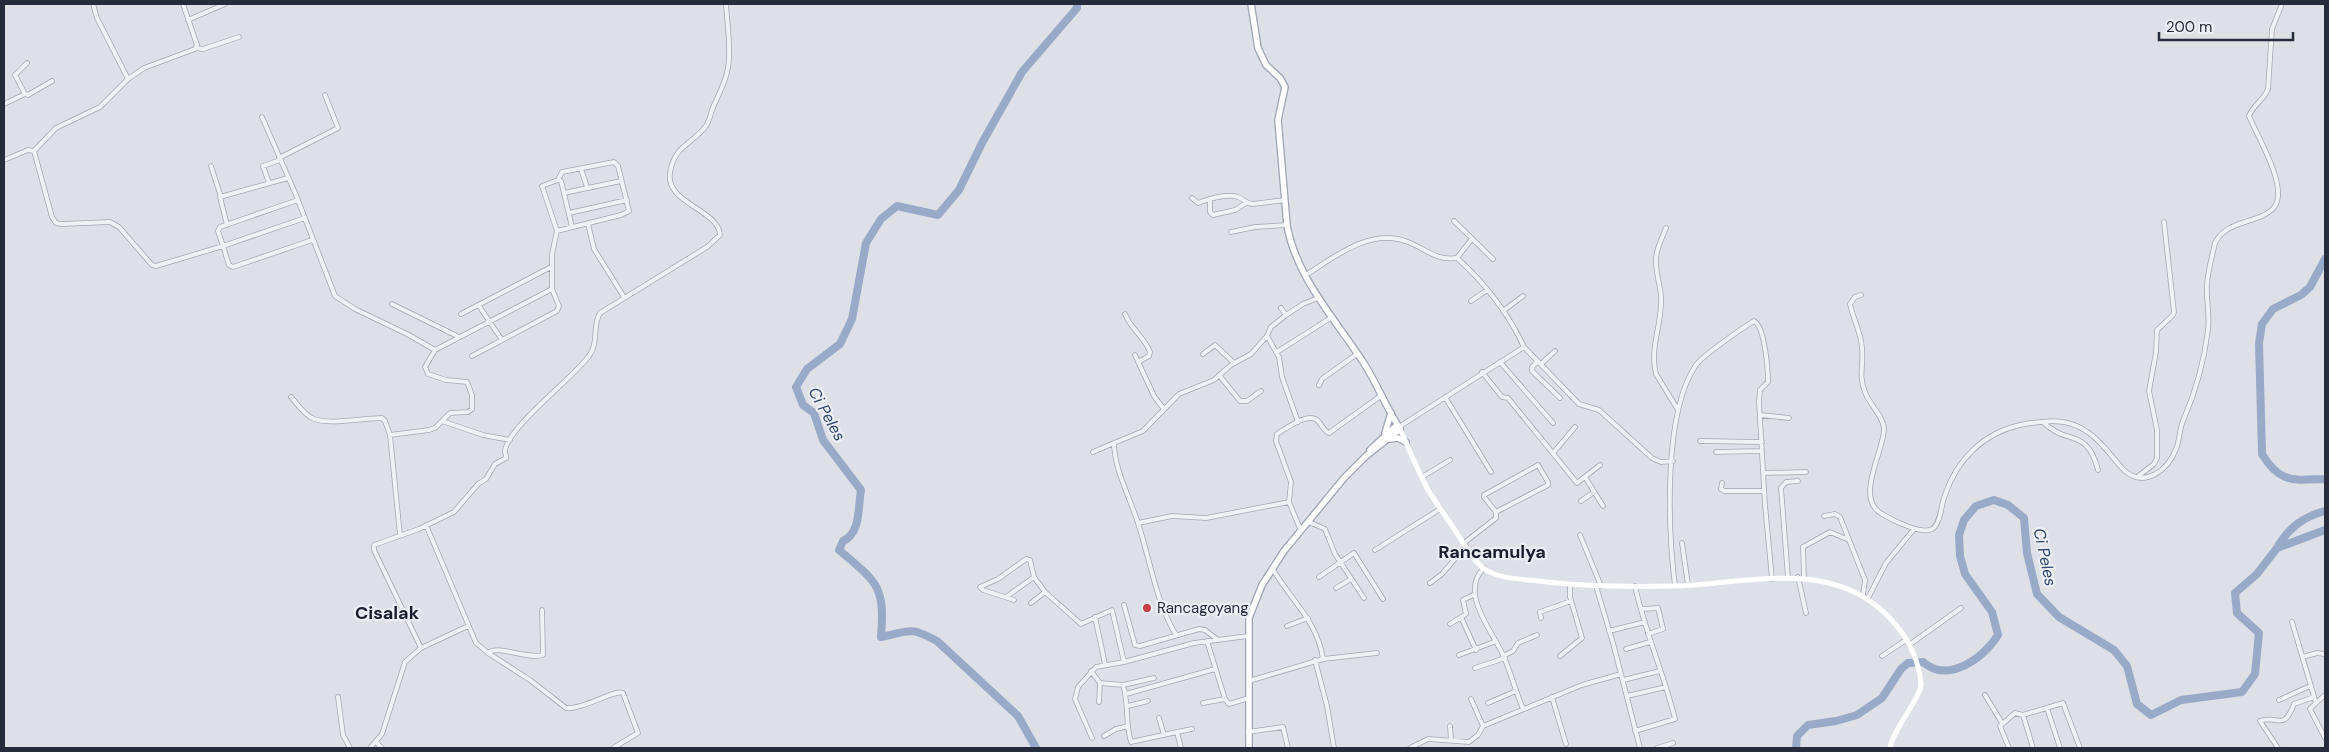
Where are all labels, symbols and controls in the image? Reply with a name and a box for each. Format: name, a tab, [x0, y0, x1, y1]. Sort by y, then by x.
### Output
scale bar	[2159, 10, 2293, 42]
text: 200 m	[2166, 17, 2212, 37]
water label: Ci Peles	[804, 383, 850, 445]
water label: Ci Peles	[2029, 526, 2061, 588]
district label: Rancamulya	[1438, 540, 1546, 564]
place label: Rancagoyang	[1157, 598, 1249, 618]
district label: Cisalak	[355, 601, 420, 625]
marker: Rancagoyang	[1141, 602, 1153, 614]

